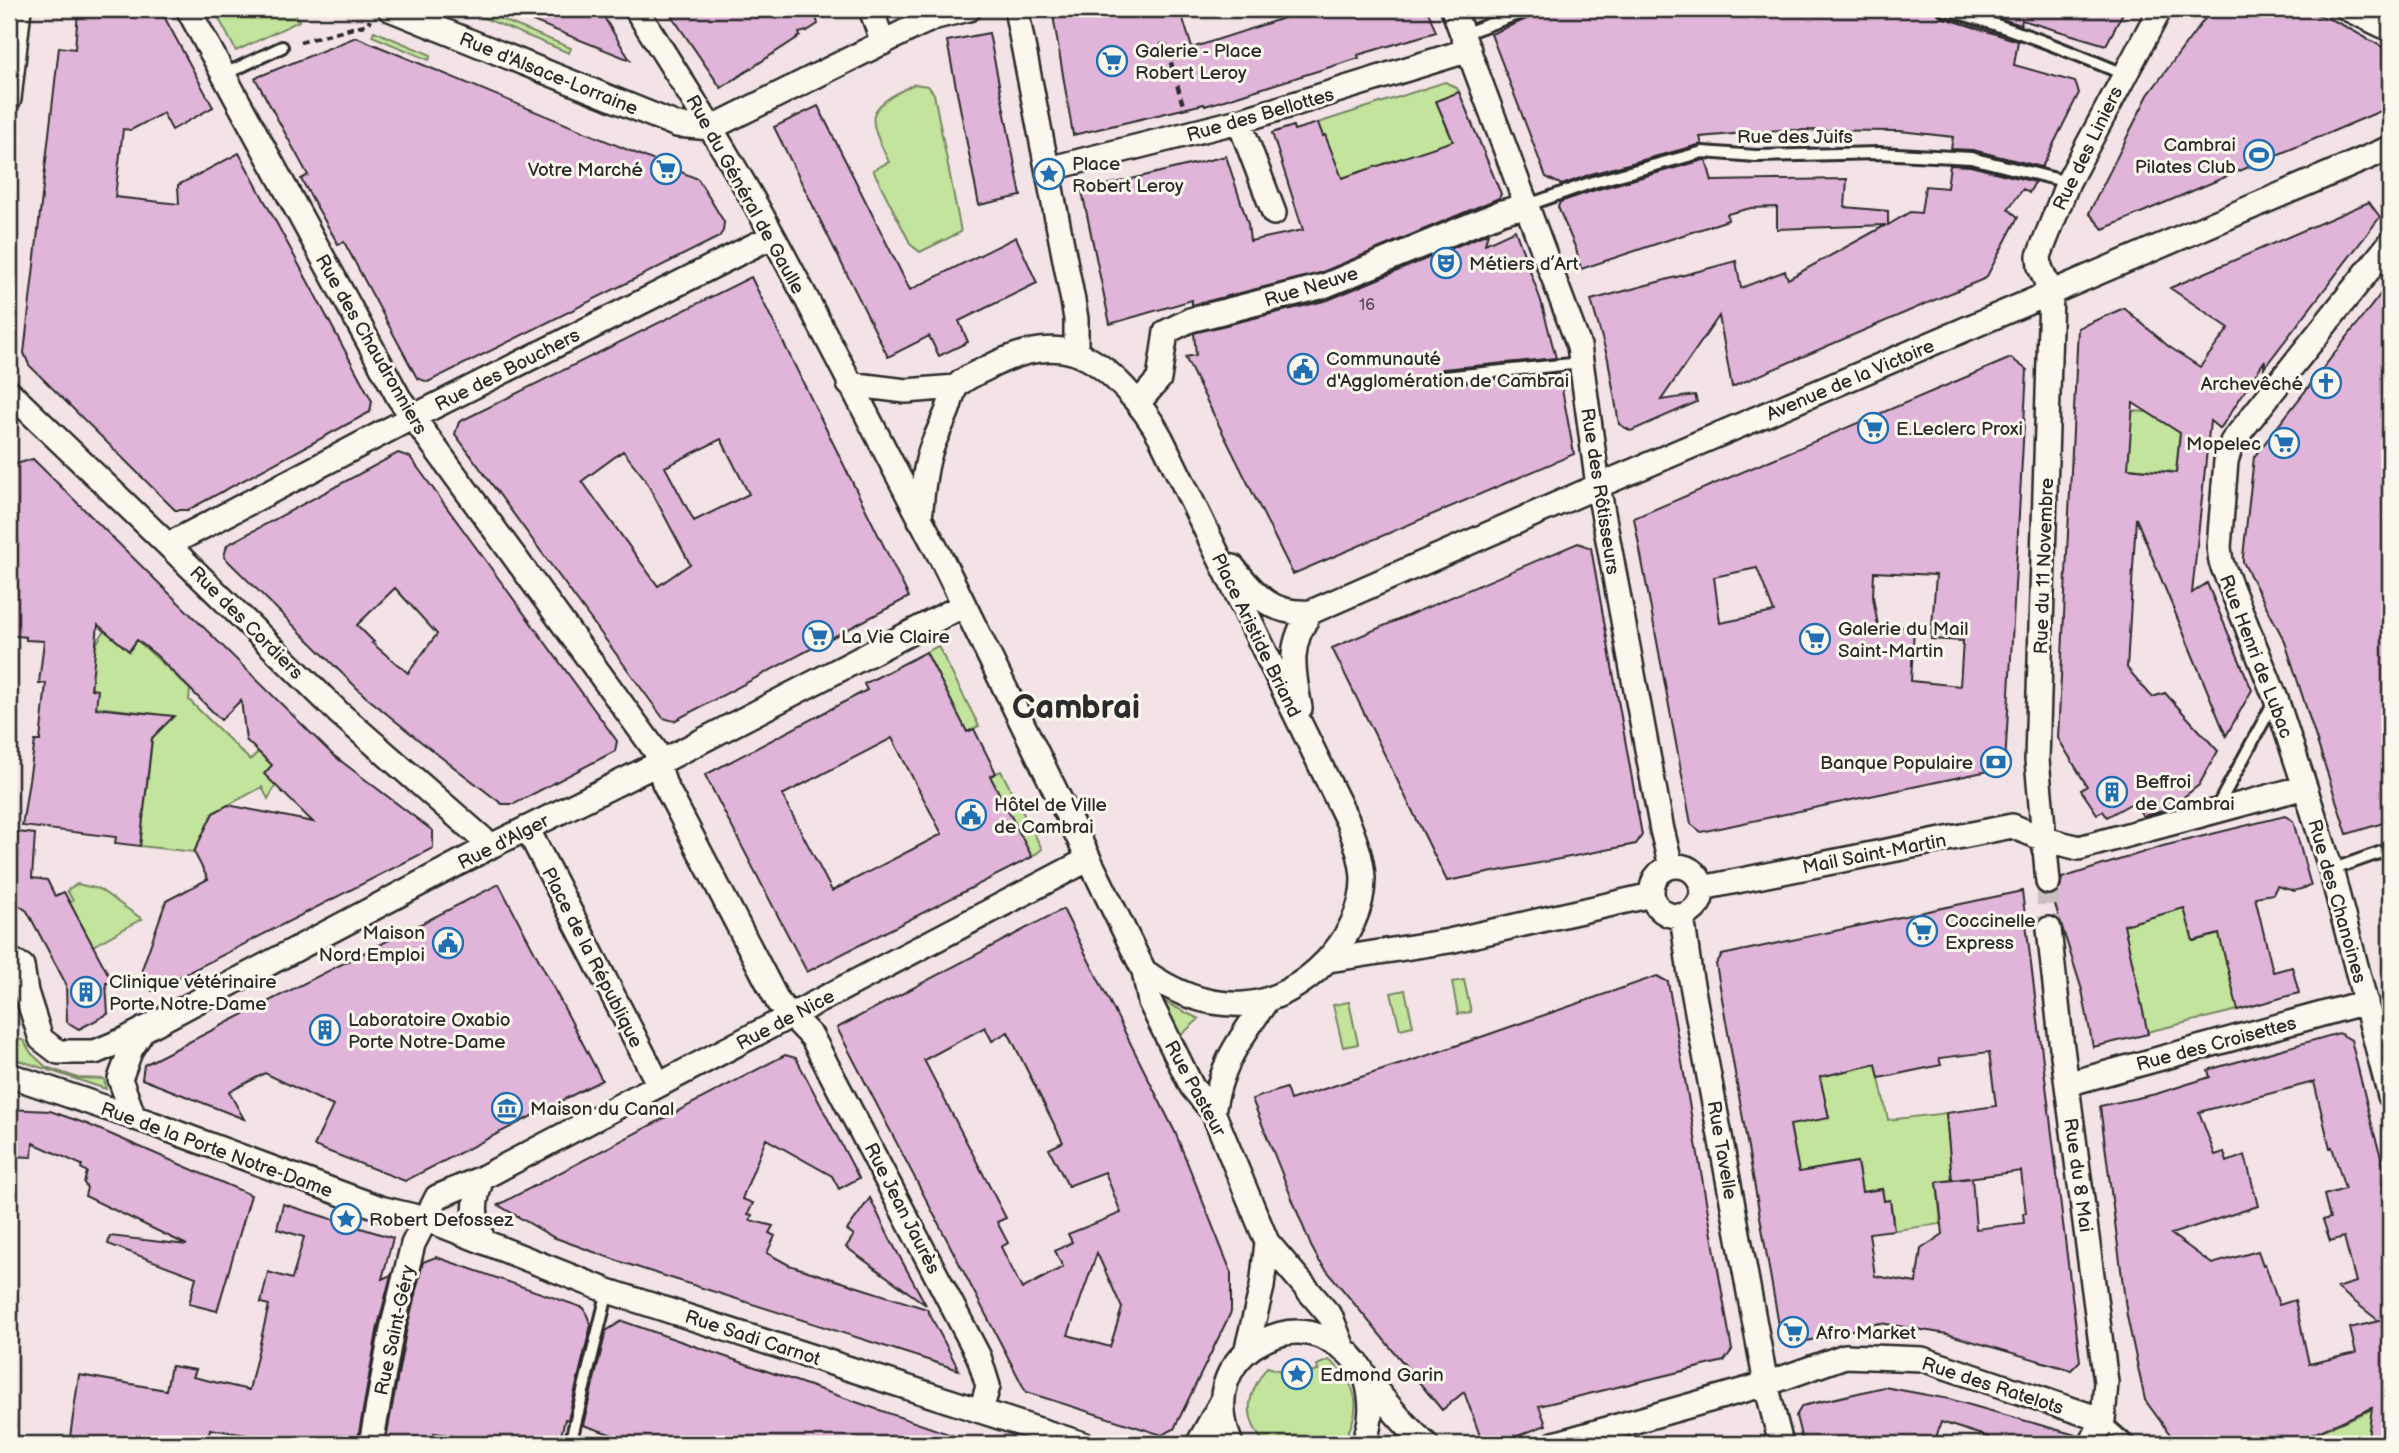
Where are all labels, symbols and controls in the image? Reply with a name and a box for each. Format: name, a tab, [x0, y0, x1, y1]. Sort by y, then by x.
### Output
street label: Rue d'Alsace-Lorraine	[456, 28, 641, 121]
place label: Galerie - Place Robert Leroy	[1135, 40, 1262, 85]
supermarket icon: Galerie - Place Robert Leroy	[1095, 44, 1129, 78]
street label: Rue des Bellottes	[1184, 83, 1337, 147]
street label: Rue des Liniers	[2048, 83, 2128, 214]
street label: Rue du Général de Gaulle	[680, 91, 809, 298]
street label: Rue des Juifs	[1737, 126, 1853, 149]
place label: Cambrai Pilates Club	[2135, 134, 2236, 179]
sports icon: Cambrai Pilates Club	[2242, 138, 2276, 172]
supermarket icon: Votre Marché	[649, 152, 683, 186]
place label: Place Robert Leroy	[1072, 153, 1184, 198]
place icon: Place Robert Leroy	[1032, 157, 1066, 191]
place label: Votre Marché	[528, 159, 643, 182]
theatre icon: Métiers d’Art	[1429, 246, 1463, 280]
street label: Rue des Chaudronniers	[310, 251, 432, 439]
place label: Métiers d’Art	[1469, 253, 1579, 276]
street label: Rue Neuve	[1262, 262, 1361, 313]
house number: 16	[1359, 296, 1375, 315]
street label: Rue des Bouchers	[431, 324, 584, 417]
street label: Avenue de la Victoire	[1763, 335, 1938, 426]
place label: Communauté d'Agglomération de Cambrai	[1326, 348, 1569, 393]
public building icon: Communauté d'Agglomération de Cambrai	[1286, 352, 1320, 386]
church icon: Archevêché	[2309, 366, 2343, 400]
place label: Archevêché	[2201, 373, 2303, 396]
street label: Rue des Rôtisseurs	[1575, 406, 1624, 576]
supermarket icon: E.Leclerc Proxi	[1856, 411, 1890, 445]
place label: E.Leclerc Proxi	[1896, 418, 2023, 441]
supermarket icon: Mopelec	[2267, 426, 2301, 460]
place label: Mopelec	[2186, 433, 2261, 456]
street label: Rue du 11 Novembre	[2030, 478, 2059, 655]
street label: Place Aristide Briand	[1206, 550, 1305, 722]
street label: Rue des Cordiers	[184, 562, 307, 685]
street label: Rue Henri de Lubac	[2214, 572, 2297, 741]
place label: Galerie du Mail Saint-Martin	[1838, 618, 1969, 663]
supermarket icon: La Vie Claire	[801, 619, 835, 653]
supermarket icon: Galerie du Mail Saint-Martin	[1798, 622, 1832, 656]
place label: La Vie Claire	[841, 626, 950, 649]
district label: Cambrai	[1012, 688, 1140, 728]
bank icon: Banque Populaire	[1979, 745, 2013, 779]
place label: Banque Populaire	[1820, 752, 1973, 775]
place label: Beffroi de Cambrai	[2135, 771, 2235, 816]
building icon: Beffroi de Cambrai	[2095, 775, 2129, 809]
place label: Hôtel de Ville de Cambrai	[994, 794, 1107, 839]
public building icon: Hôtel de Ville de Cambrai	[954, 798, 988, 832]
street label: Rue d'Alger	[454, 809, 554, 875]
street label: Rue des Chanoines	[2302, 817, 2371, 986]
street label: Mail Saint-Martin	[1800, 829, 1948, 880]
street label: Place de la République	[536, 864, 647, 1052]
place label: Coccinelle Express	[1945, 910, 2036, 955]
supermarket icon: Coccinelle Express	[1905, 914, 1939, 948]
place label: Maison Nord Emploi	[319, 922, 425, 967]
public building icon: Maison Nord Emploi	[431, 926, 465, 960]
place label: Clinique vétérinaire Porte Notre-Dame	[109, 971, 276, 1016]
building icon: Clinique vétérinaire Porte Notre-Dame	[69, 975, 103, 1009]
street label: Rue de Nice	[733, 985, 839, 1056]
place label: Laboratoire Oxabio Porte Notre-Dame	[348, 1009, 511, 1054]
street label: Rue des Croisettes	[2134, 1012, 2299, 1077]
building icon: Laboratoire Oxabio Porte Notre-Dame	[308, 1013, 342, 1047]
street label: Rue Pasteur	[1159, 1037, 1231, 1142]
museum icon: Maison du Canal	[490, 1091, 524, 1125]
street label: Rue de la Porte Notre-Dame	[97, 1098, 336, 1203]
place label: Maison du Canal	[530, 1098, 674, 1121]
street label: Rue Tavelle	[1702, 1099, 1742, 1201]
street label: Rue du 8 Mai	[2058, 1117, 2097, 1234]
street label: Rue Jean Jaurès	[859, 1139, 945, 1278]
place icon: Robert Defossez	[329, 1202, 363, 1236]
place label: Robert Defossez	[369, 1209, 514, 1232]
street label: Rue Saint-Géry	[370, 1263, 421, 1397]
street label: Rue Sadi Carnot	[682, 1306, 823, 1371]
supermarket icon: Afro Market	[1776, 1315, 1810, 1349]
place label: Afro Market	[1816, 1322, 1916, 1345]
street label: Rue des Ratelots	[1919, 1353, 2066, 1420]
place icon: Edmond Garin	[1280, 1357, 1314, 1391]
place label: Edmond Garin	[1320, 1364, 1444, 1387]

